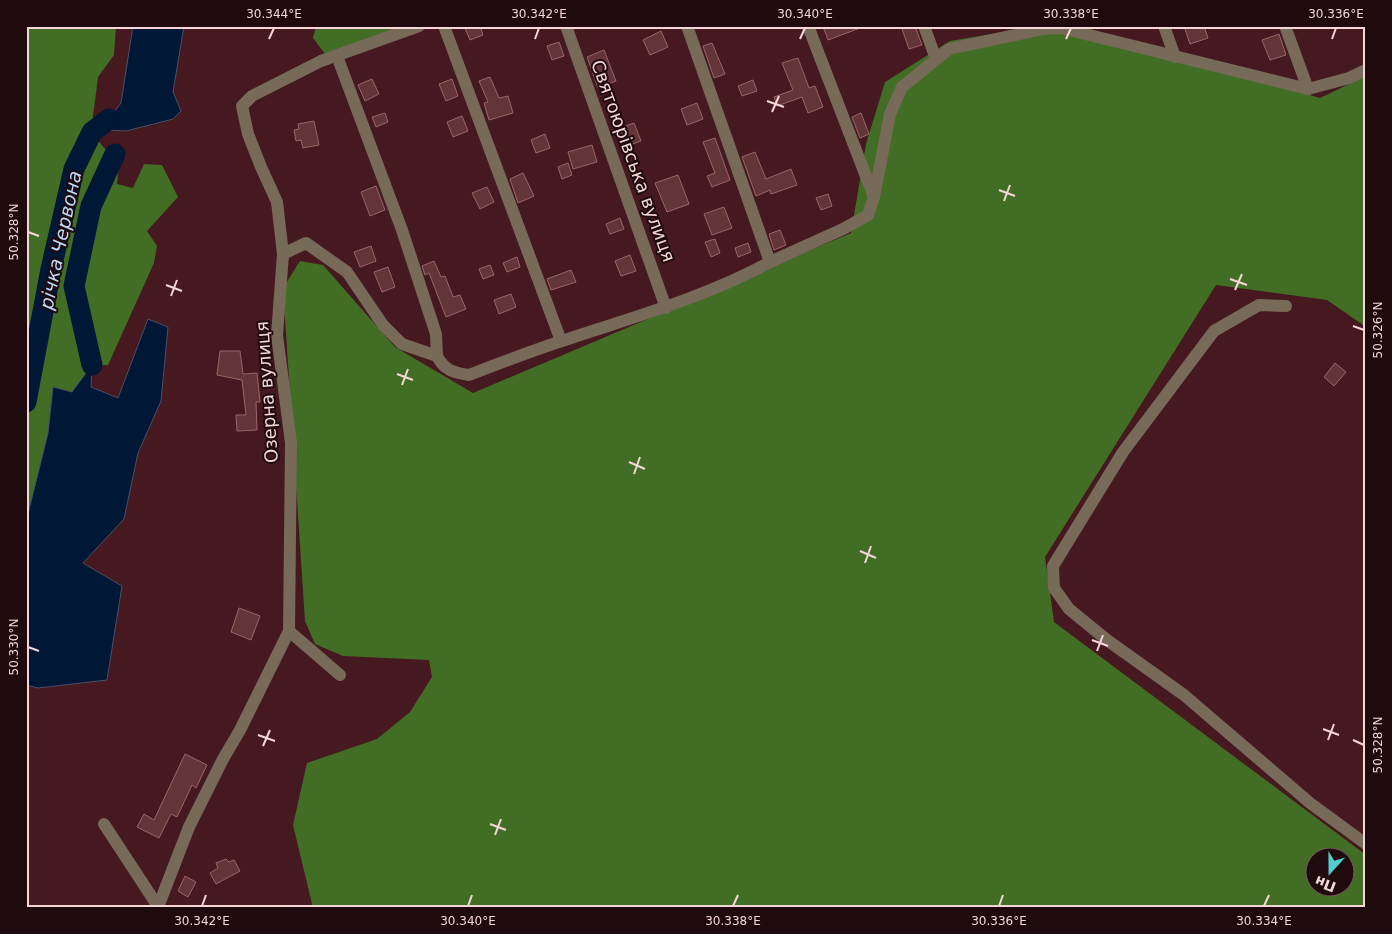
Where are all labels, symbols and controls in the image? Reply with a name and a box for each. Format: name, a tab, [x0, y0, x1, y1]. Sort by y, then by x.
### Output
text: 30.344°E	[246, 7, 302, 21]
text: 30.342°E	[511, 7, 567, 21]
text: 30.340°E	[777, 7, 833, 21]
text: 30.338°E	[1043, 7, 1099, 21]
text: 30.336°E	[1308, 7, 1364, 21]
street label: Святоюрівська вулиця	[587, 57, 680, 265]
water label: річка Червона	[34, 169, 85, 312]
text: 50.328°N	[7, 204, 21, 260]
text: 50.326°N	[1371, 302, 1385, 358]
street label: Озерна вулиця	[251, 320, 282, 464]
text: 50.330°N	[7, 619, 21, 675]
text: 50.328°N	[1371, 717, 1385, 773]
north arrow	[1304, 846, 1354, 896]
text: Пн	[1312, 873, 1338, 895]
text: 30.342°E	[174, 914, 230, 928]
text: 30.340°E	[440, 914, 496, 928]
text: 30.338°E	[705, 914, 761, 928]
text: 30.336°E	[971, 914, 1027, 928]
text: 30.334°E	[1236, 914, 1292, 928]

